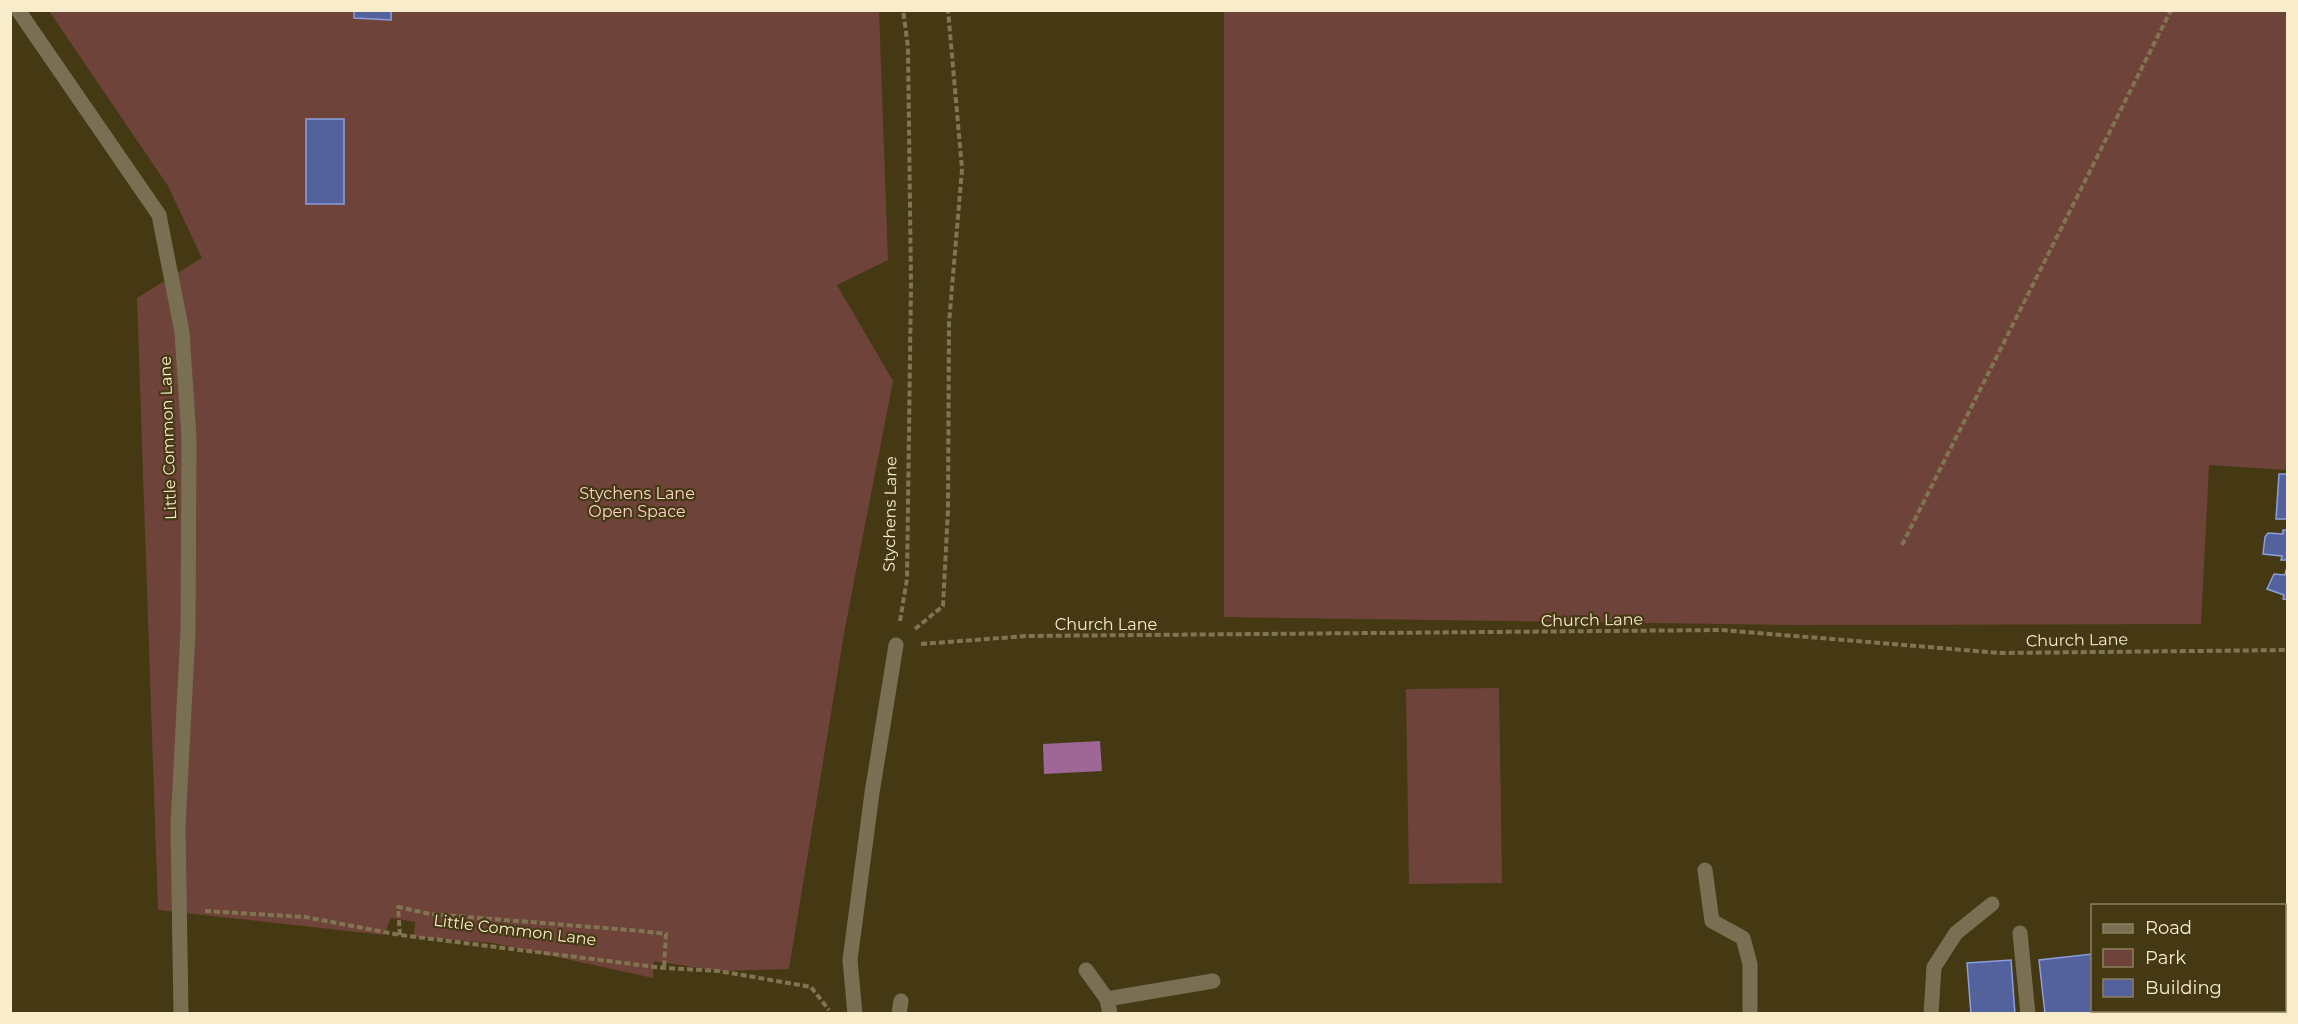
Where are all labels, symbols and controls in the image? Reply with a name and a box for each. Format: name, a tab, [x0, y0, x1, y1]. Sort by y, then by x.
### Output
street label: Little Common Lane	[156, 356, 180, 520]
street label: Stychens Lane	[879, 456, 901, 572]
park label: Stychens Lane Open Space	[579, 484, 695, 521]
street label: Church Lane	[1541, 610, 1643, 630]
street label: Church Lane	[1055, 615, 1157, 634]
street label: Church Lane	[2026, 630, 2128, 650]
legend	[2091, 904, 2286, 1012]
street label: Little Common Lane	[433, 911, 597, 949]
text: Road	[2145, 917, 2192, 939]
text: Park	[2145, 947, 2186, 969]
text: Building	[2145, 977, 2222, 999]

